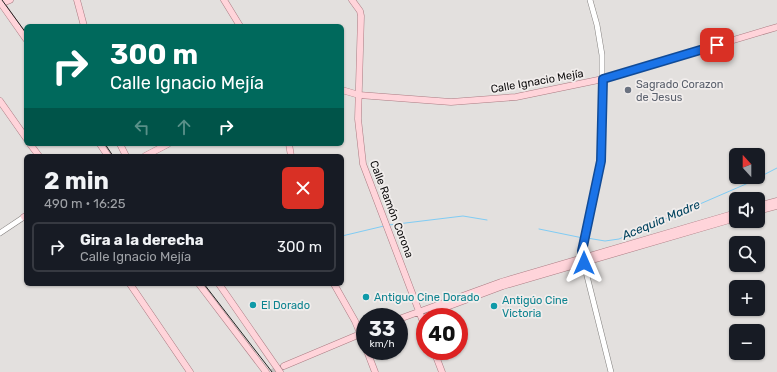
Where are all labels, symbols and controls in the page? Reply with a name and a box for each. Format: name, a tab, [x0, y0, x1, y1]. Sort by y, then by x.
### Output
pin	[700, 28, 734, 62]
icon: arrive	[706, 34, 728, 56]
text: 300 m	[110, 38, 198, 71]
icon: right	[44, 40, 96, 92]
street label: Calle Ignacio Mejía	[490, 67, 585, 96]
text: Calle Ignacio Mejía	[110, 72, 264, 94]
place label: Sagrado Corazon de Jesus	[636, 78, 724, 104]
marker: Sagrado Corazon de Jesus	[623, 85, 633, 95]
icon: left	[131, 116, 153, 138]
icon: ahead	[173, 116, 195, 138]
icon: right	[215, 116, 237, 138]
north arrow	[729, 148, 765, 184]
map controls	[729, 148, 765, 360]
street label: Calle Ramón Corona	[367, 159, 416, 260]
text: 2 min	[44, 167, 109, 195]
button: close	[282, 167, 324, 209]
button: sound	[729, 192, 765, 228]
text: 490 m · 16:25	[44, 196, 125, 211]
water label: Acequia Madre	[619, 197, 702, 243]
text: Gira a la derecha	[80, 231, 204, 249]
icon: right	[46, 236, 68, 258]
button: search	[729, 236, 765, 272]
text: 300 m	[277, 238, 322, 256]
position arrow	[563, 242, 605, 284]
text: Calle Ignacio Mejía	[80, 249, 191, 264]
button: +	[729, 280, 765, 316]
place label: Antiguo Cine Dorado	[374, 291, 480, 304]
marker: Antiguo Cine Dorado	[361, 292, 371, 302]
place label: Antigúo Cine Victoria	[502, 294, 568, 320]
place label: El Dorado	[261, 299, 310, 312]
marker: El Dorado	[248, 300, 258, 310]
marker: Antigúo Cine Victoria	[489, 301, 499, 311]
speed limit sign: 40	[416, 308, 468, 360]
text: 33	[369, 317, 395, 341]
button: −	[729, 324, 765, 360]
text: km/h	[370, 338, 394, 350]

